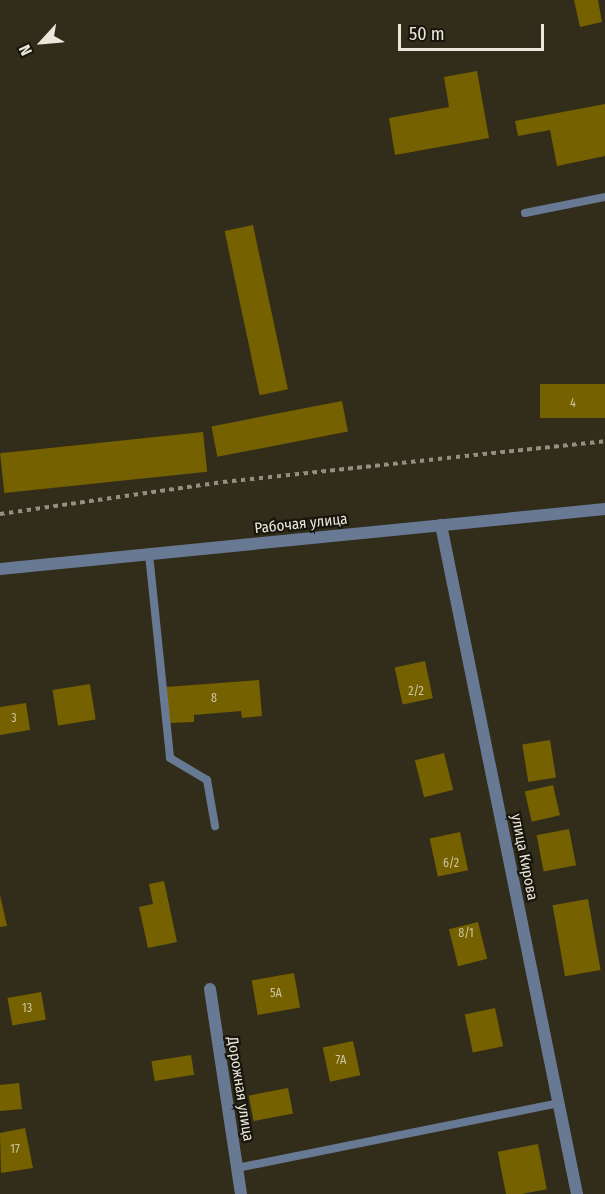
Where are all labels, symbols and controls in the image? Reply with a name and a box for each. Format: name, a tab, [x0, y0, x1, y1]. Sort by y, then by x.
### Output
north arrow	[12, 12, 72, 72]
scale bar	[401, 12, 546, 50]
text: 50 m	[409, 23, 445, 45]
text: N	[15, 42, 36, 59]
house number: 4	[570, 397, 576, 411]
street label: Рабочая улица	[254, 510, 348, 538]
house number: 2/2	[408, 685, 424, 699]
house number: 8	[211, 692, 217, 706]
house number: 3	[11, 712, 17, 726]
street label: улица Кирова	[507, 812, 541, 902]
house number: 6/2	[443, 857, 459, 871]
house number: 8/1	[458, 927, 474, 941]
house number: 5А	[270, 987, 282, 1001]
house number: 13	[22, 1002, 32, 1016]
street label: Дорожная улица	[223, 1036, 257, 1142]
house number: 7А	[336, 1054, 346, 1068]
house number: 17	[10, 1143, 20, 1157]

